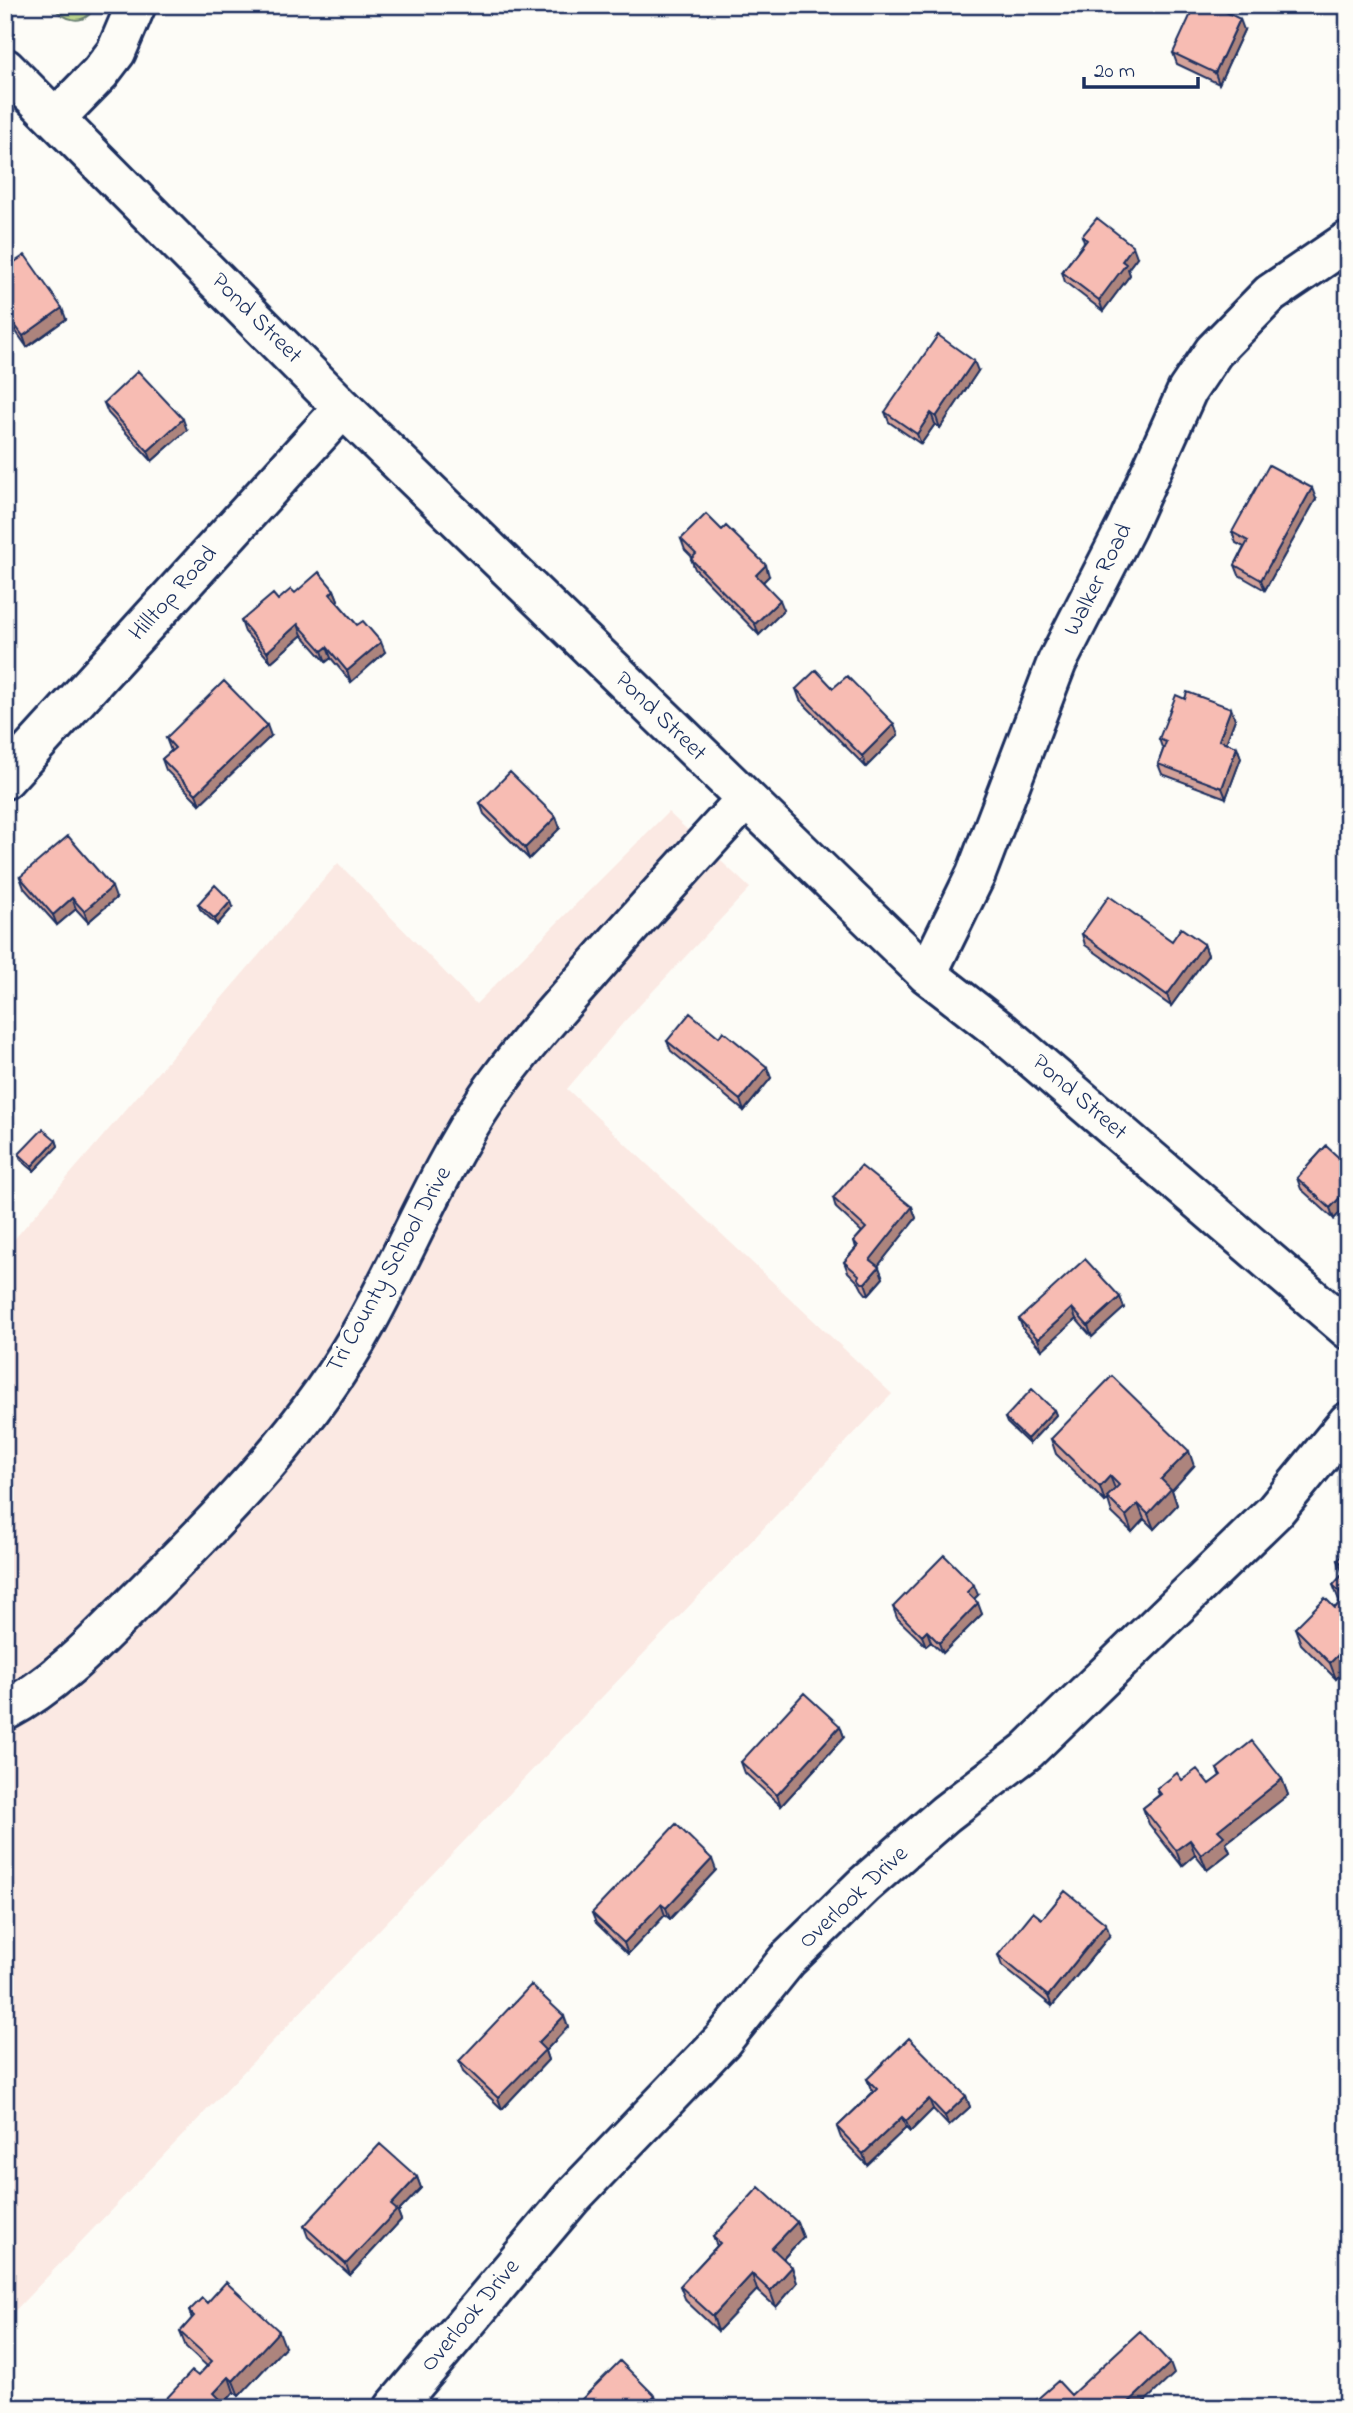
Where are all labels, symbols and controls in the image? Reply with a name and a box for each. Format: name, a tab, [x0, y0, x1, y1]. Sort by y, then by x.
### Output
scale bar	[1084, 46, 1197, 90]
text: 20 m	[1094, 57, 1135, 87]
street label: Pond Street	[202, 265, 310, 373]
street label: Walker Road	[1056, 517, 1143, 643]
street label: Hilltop Road	[121, 538, 227, 650]
street label: Pond Street	[606, 664, 714, 770]
street label: Pond Street	[1023, 1046, 1135, 1150]
street label: Tri County School Drive	[318, 1160, 463, 1380]
street label: Overlook Drive	[791, 1838, 917, 1958]
street label: Overlook Drive	[413, 2251, 529, 2380]

